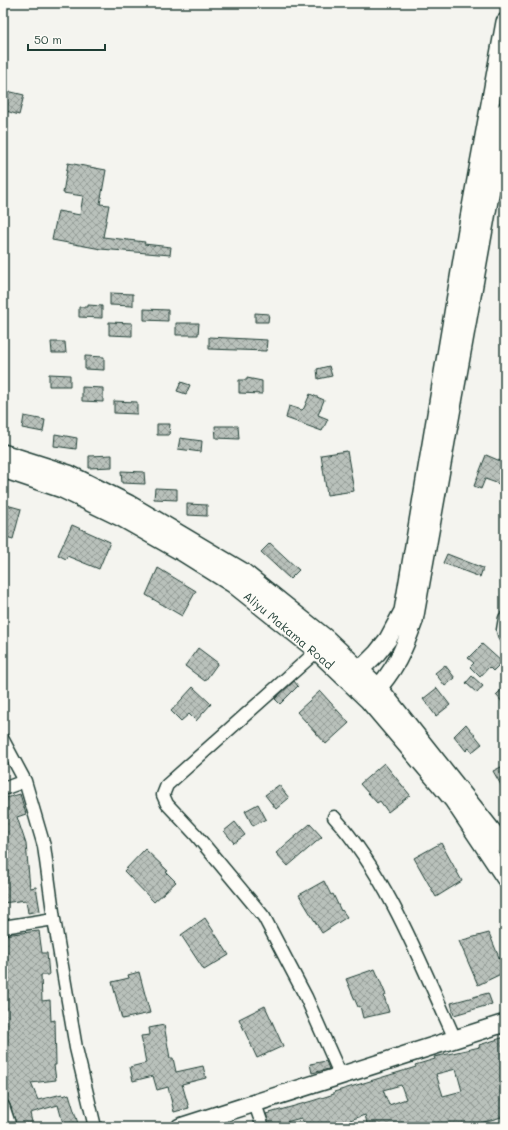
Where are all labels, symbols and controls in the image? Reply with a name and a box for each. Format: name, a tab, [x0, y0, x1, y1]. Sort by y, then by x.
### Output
scale bar	[28, 26, 105, 52]
text: 50 m	[34, 31, 62, 47]
street label: Aliyu Makama Road	[240, 587, 338, 673]

